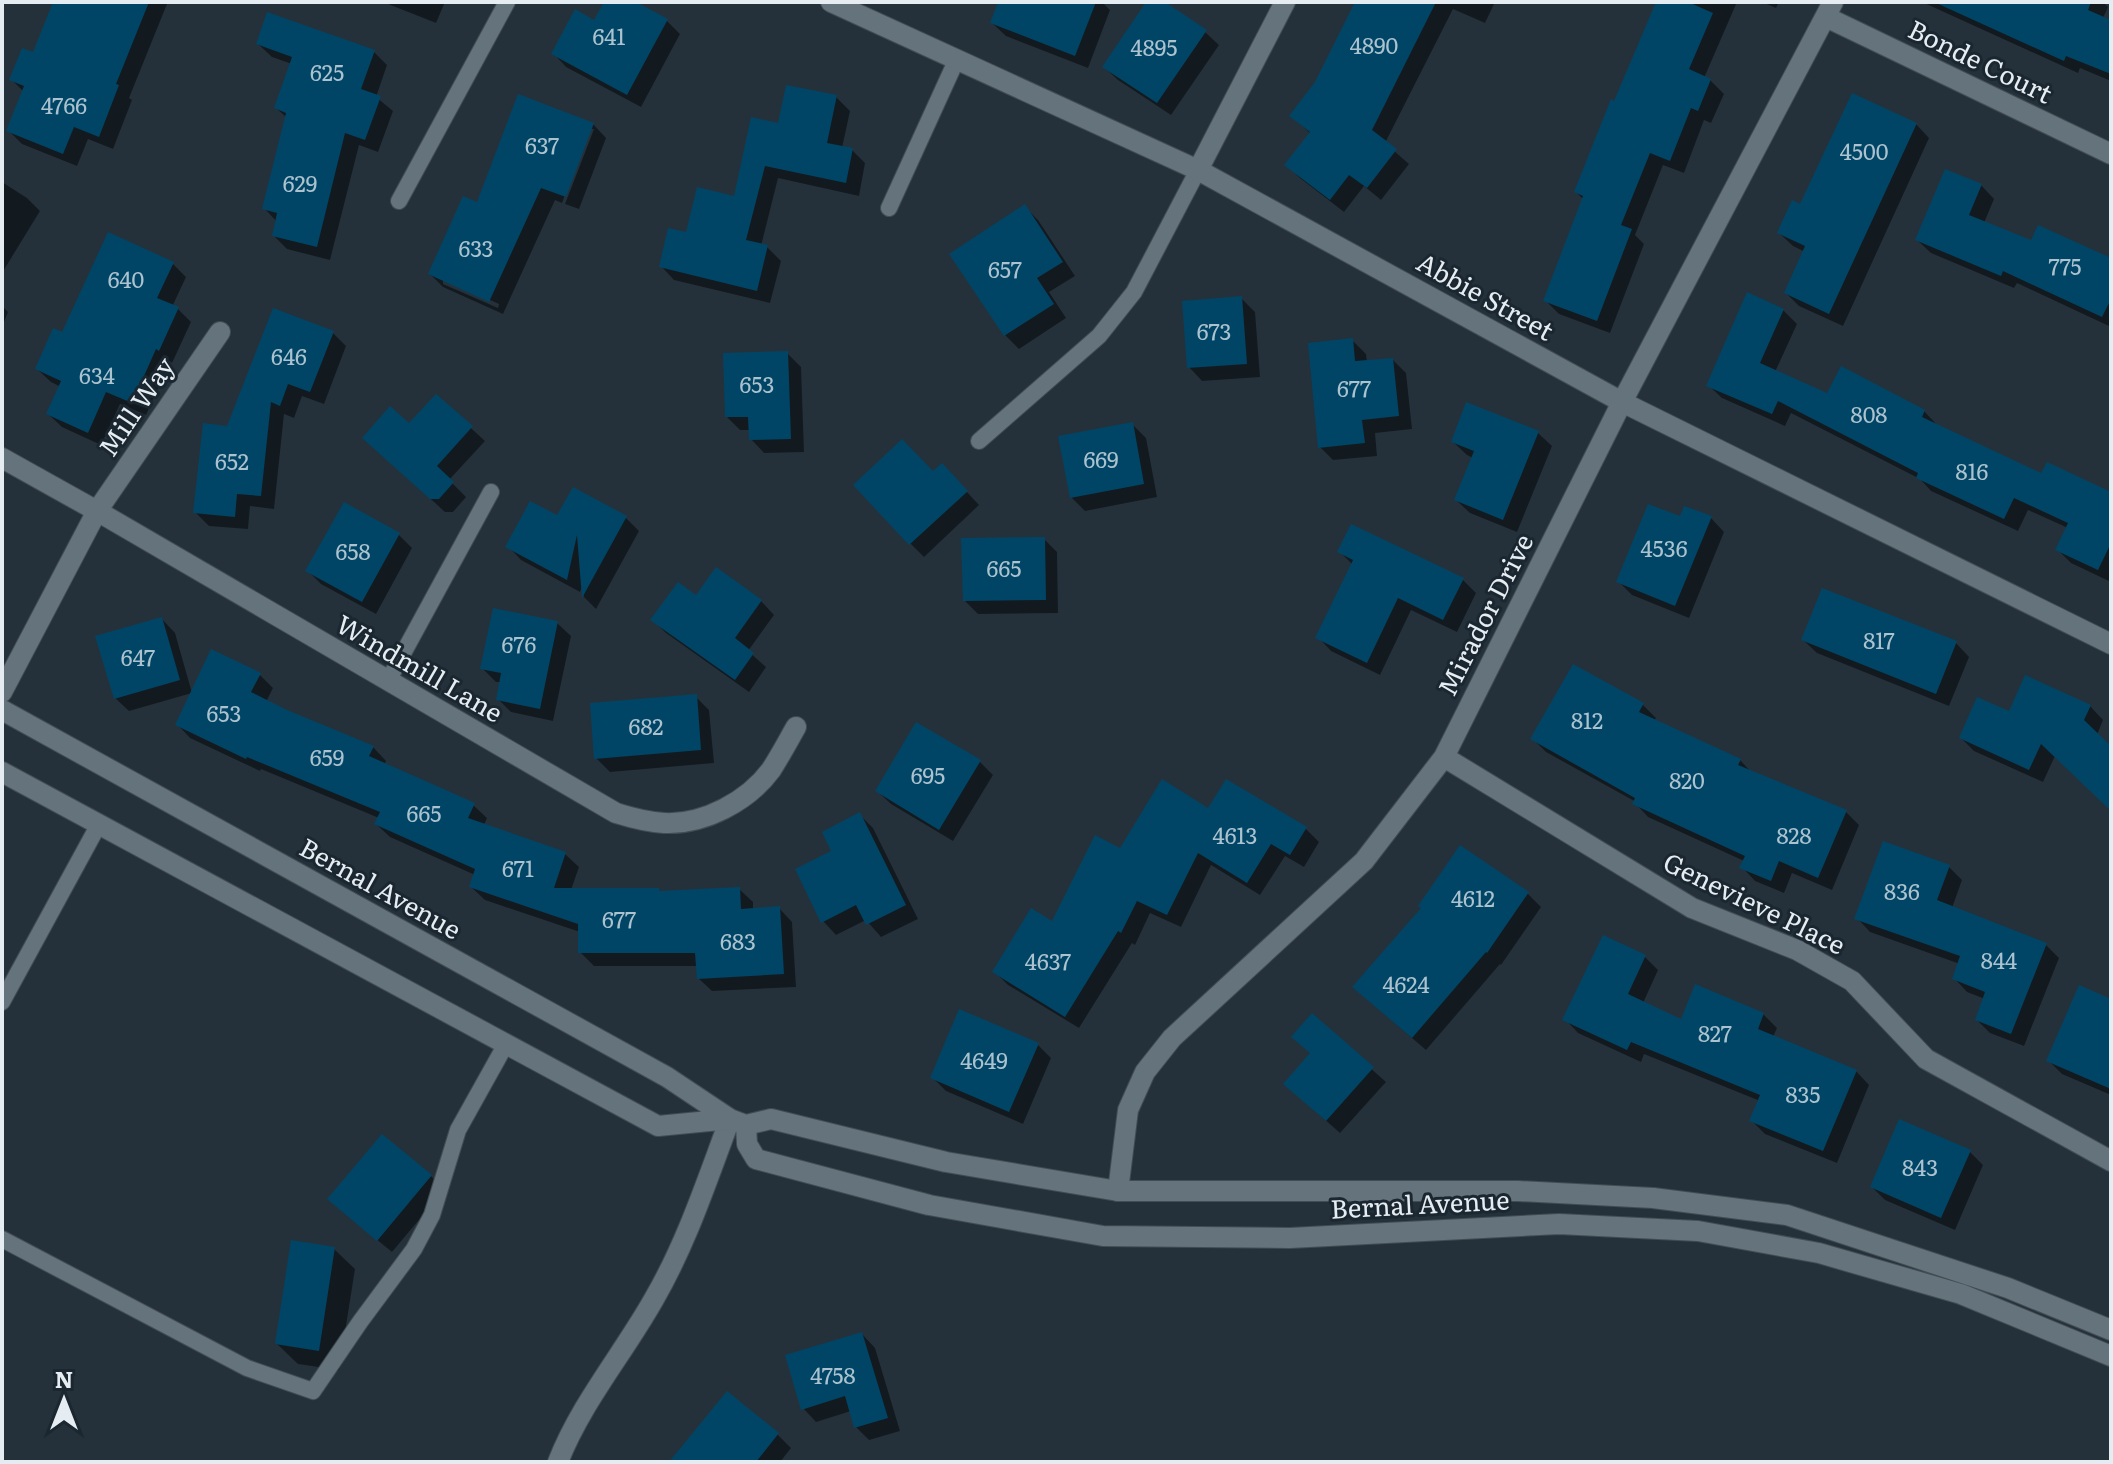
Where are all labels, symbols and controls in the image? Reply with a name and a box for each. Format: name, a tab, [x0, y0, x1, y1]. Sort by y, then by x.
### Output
street label: Bonde Court	[1902, 8, 2060, 112]
house number: 641	[593, 19, 625, 52]
house number: 4890	[1350, 28, 1398, 61]
house number: 4895	[1131, 30, 1177, 63]
house number: 625	[310, 55, 344, 88]
house number: 4766	[41, 88, 87, 121]
house number: 637	[525, 128, 559, 161]
house number: 4500	[1840, 134, 1888, 167]
house number: 629	[283, 166, 317, 199]
house number: 633	[458, 231, 494, 264]
street label: Abbie Street	[1411, 241, 1562, 349]
house number: 775	[2049, 249, 2081, 282]
house number: 657	[988, 252, 1022, 285]
house number: 640	[108, 262, 144, 295]
house number: 673	[1197, 314, 1231, 347]
house number: 646	[271, 339, 307, 372]
street label: Mill Way	[87, 348, 183, 463]
house number: 634	[79, 358, 115, 391]
house number: 653	[740, 367, 774, 400]
house number: 677	[1337, 371, 1371, 404]
house number: 808	[1851, 397, 1887, 430]
house number: 669	[1083, 442, 1119, 475]
house number: 652	[215, 444, 249, 477]
house number: 816	[1956, 454, 1989, 487]
street label: Mirador Drive	[1426, 526, 1541, 702]
house number: 4536	[1640, 531, 1688, 564]
house number: 658	[335, 534, 371, 567]
house number: 665	[987, 551, 1021, 584]
street label: Windmill Lane	[330, 603, 511, 730]
house number: 817	[1863, 623, 1895, 656]
house number: 676	[502, 627, 537, 660]
house number: 647	[121, 640, 155, 673]
house number: 653	[207, 696, 241, 729]
house number: 812	[1571, 703, 1603, 736]
house number: 682	[629, 709, 663, 742]
house number: 659	[310, 740, 344, 773]
house number: 695	[911, 758, 945, 791]
house number: 820	[1669, 763, 1705, 796]
house number: 665	[407, 796, 441, 829]
house number: 4613	[1213, 818, 1257, 851]
house number: 828	[1776, 818, 1812, 851]
street label: Bernal Avenue	[293, 826, 469, 947]
street label: Genevieve Place	[1658, 841, 1853, 963]
house number: 671	[502, 851, 534, 884]
house number: 836	[1884, 874, 1920, 907]
house number: 4612	[1451, 881, 1495, 914]
house number: 677	[602, 902, 636, 935]
house number: 683	[720, 924, 756, 957]
house number: 844	[1981, 943, 2017, 976]
house number: 4637	[1025, 944, 1071, 977]
house number: 4624	[1382, 967, 1430, 1000]
house number: 827	[1698, 1016, 1732, 1049]
house number: 4649	[960, 1043, 1008, 1076]
house number: 835	[1785, 1077, 1821, 1110]
house number: 843	[1902, 1150, 1938, 1183]
street label: Bernal Avenue	[1329, 1178, 1510, 1227]
house number: 4758	[810, 1358, 856, 1391]
north arrow	[24, 1360, 104, 1440]
text: N	[55, 1362, 73, 1395]

